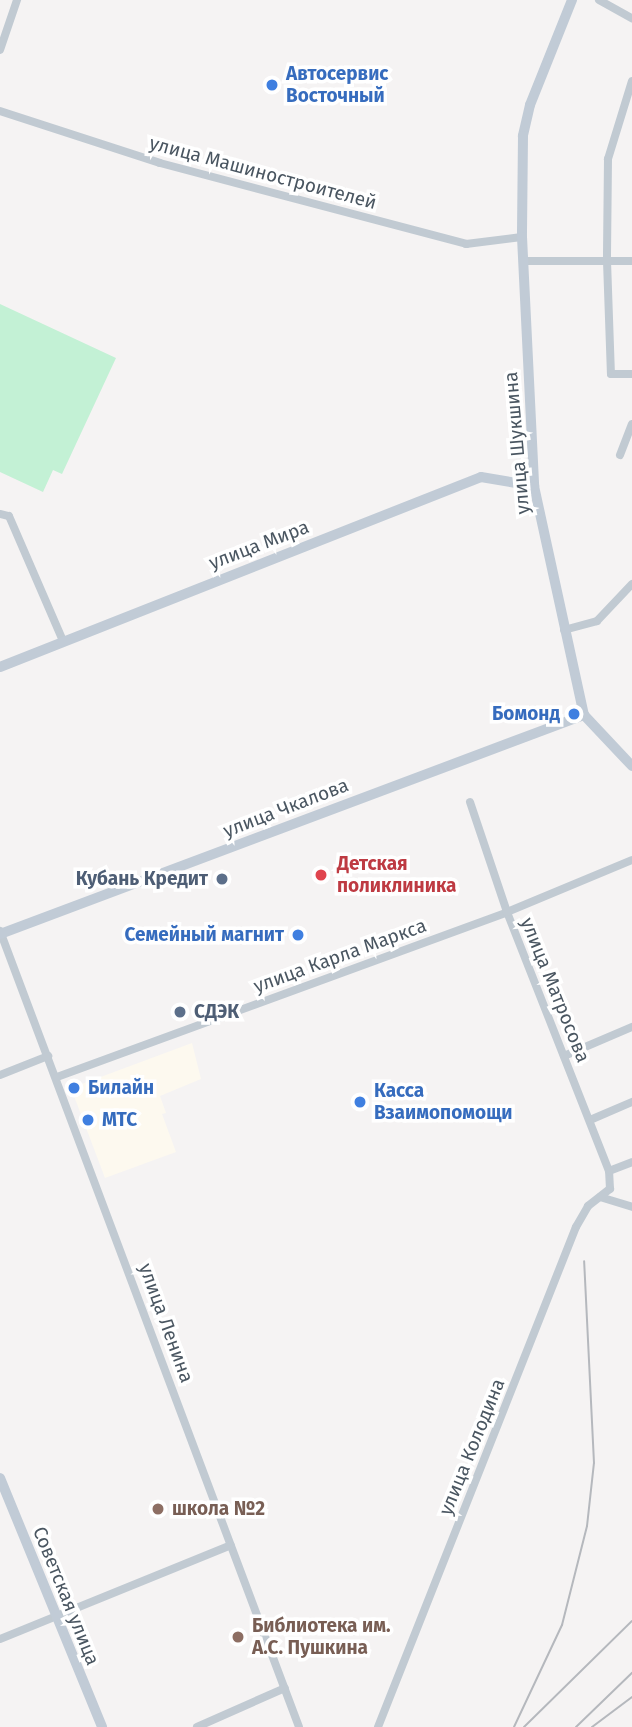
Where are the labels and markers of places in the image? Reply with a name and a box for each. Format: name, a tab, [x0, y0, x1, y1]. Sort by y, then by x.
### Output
place label: Автосервис Восточный	[286, 63, 388, 107]
marker: Автосервис Восточный	[264, 77, 280, 93]
place label: Бомонд	[492, 703, 560, 725]
marker: Бомонд	[566, 706, 582, 722]
place label: Детская поликлиника	[337, 853, 456, 897]
marker: Детская поликлиника	[311, 865, 331, 885]
place label: Кубань Кредит	[76, 868, 208, 890]
marker: Кубань Кредит	[214, 871, 230, 887]
place label: Семейный магнит	[124, 924, 284, 946]
marker: Семейный магнит	[290, 927, 306, 943]
place label: СДЭК	[194, 1001, 239, 1023]
marker: СДЭК	[172, 1004, 188, 1020]
place label: Билайн	[88, 1077, 154, 1099]
marker: Билайн	[66, 1080, 82, 1096]
place label: Касса Взаимопомощи	[374, 1080, 513, 1124]
marker: Касса Взаимопомощи	[352, 1094, 368, 1110]
place label: МТС	[102, 1109, 137, 1131]
marker: МТС	[80, 1112, 96, 1128]
place label: школа №2	[172, 1498, 265, 1520]
marker: школа №2	[150, 1501, 166, 1517]
place label: Библиотека им. А.С. Пушкина	[252, 1615, 391, 1659]
marker: Библиотека им. А.С. Пушкина	[230, 1629, 246, 1645]

